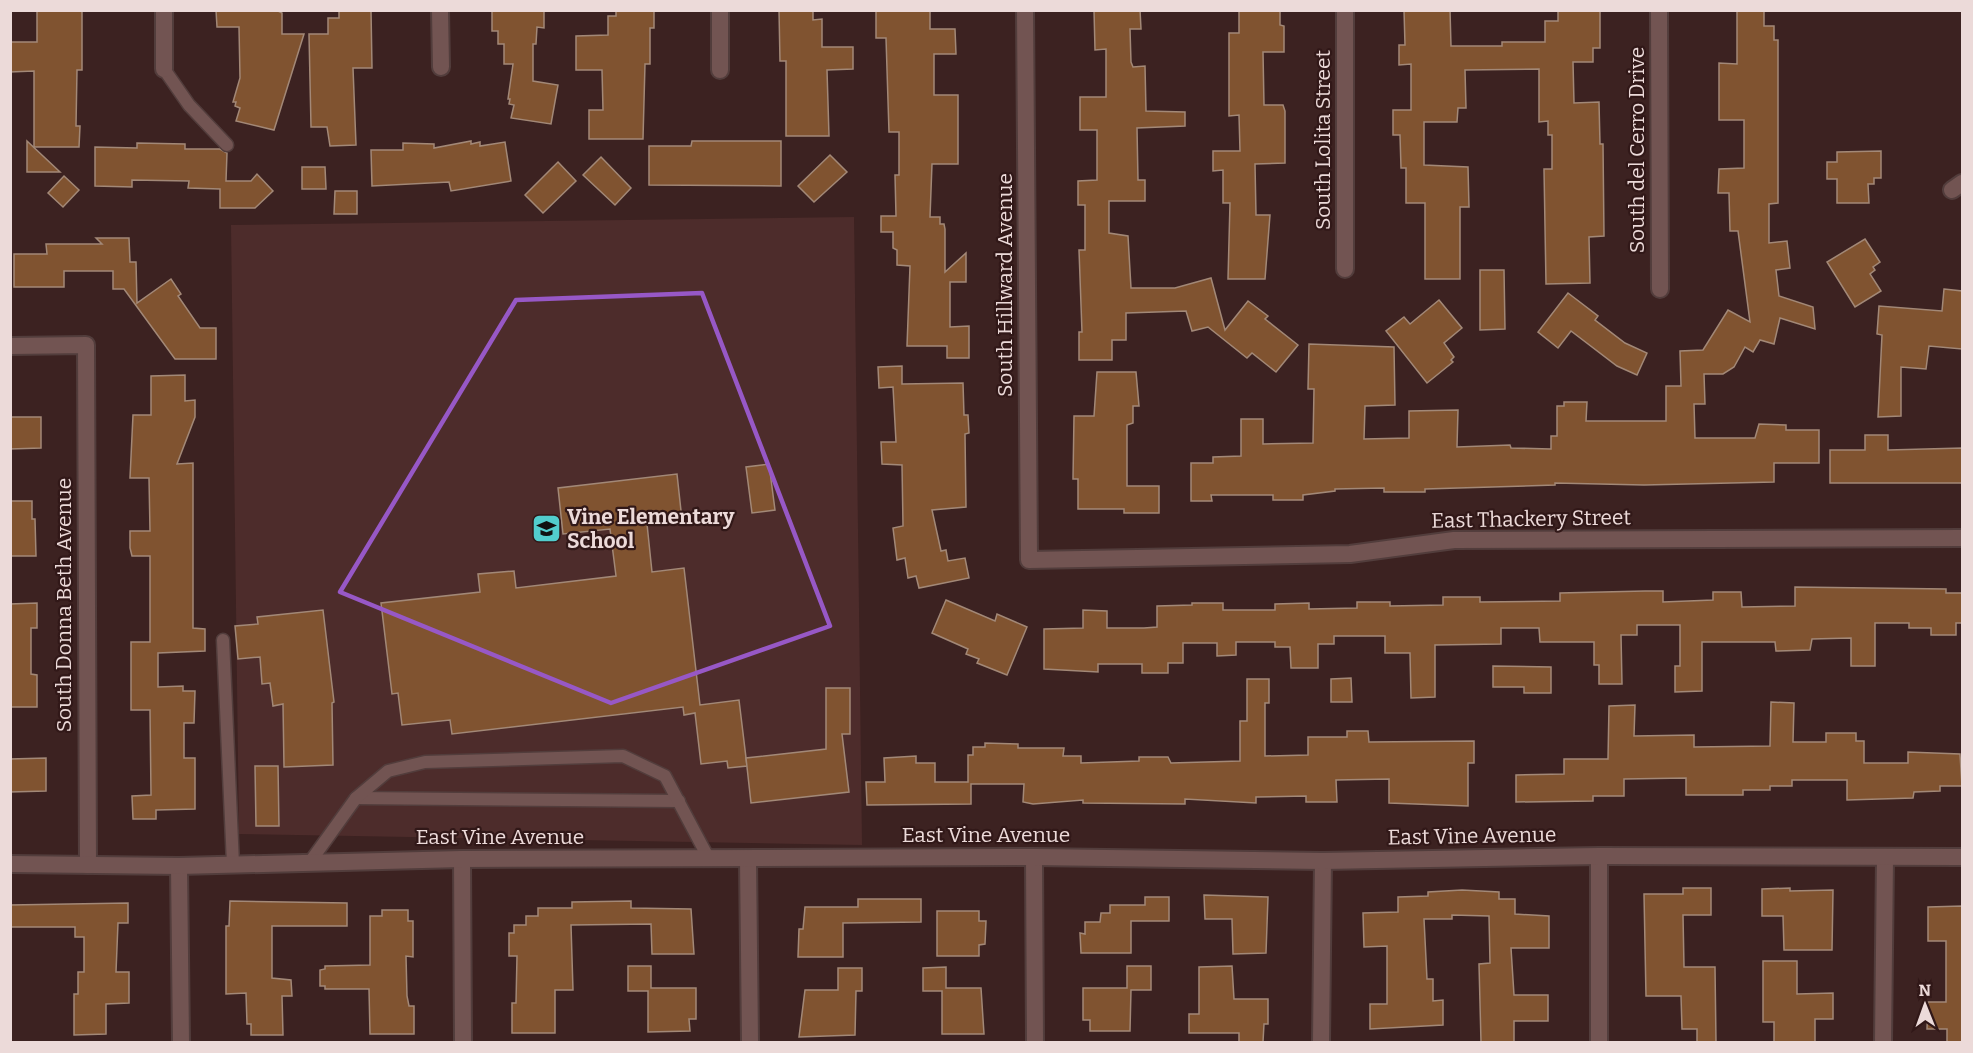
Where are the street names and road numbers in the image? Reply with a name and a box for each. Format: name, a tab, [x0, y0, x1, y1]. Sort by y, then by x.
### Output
street label: South del Cerro Drive	[1624, 47, 1650, 253]
street label: South Lolita Street	[1310, 50, 1336, 230]
street label: South Hillward Avenue	[992, 173, 1018, 397]
street label: South Donna Beth Avenue	[51, 478, 77, 732]
street label: East Thackery Street	[1431, 504, 1631, 534]
street label: East Vine Avenue	[902, 822, 1070, 848]
street label: East Vine Avenue	[1387, 822, 1557, 850]
street label: East Vine Avenue	[416, 824, 584, 850]

